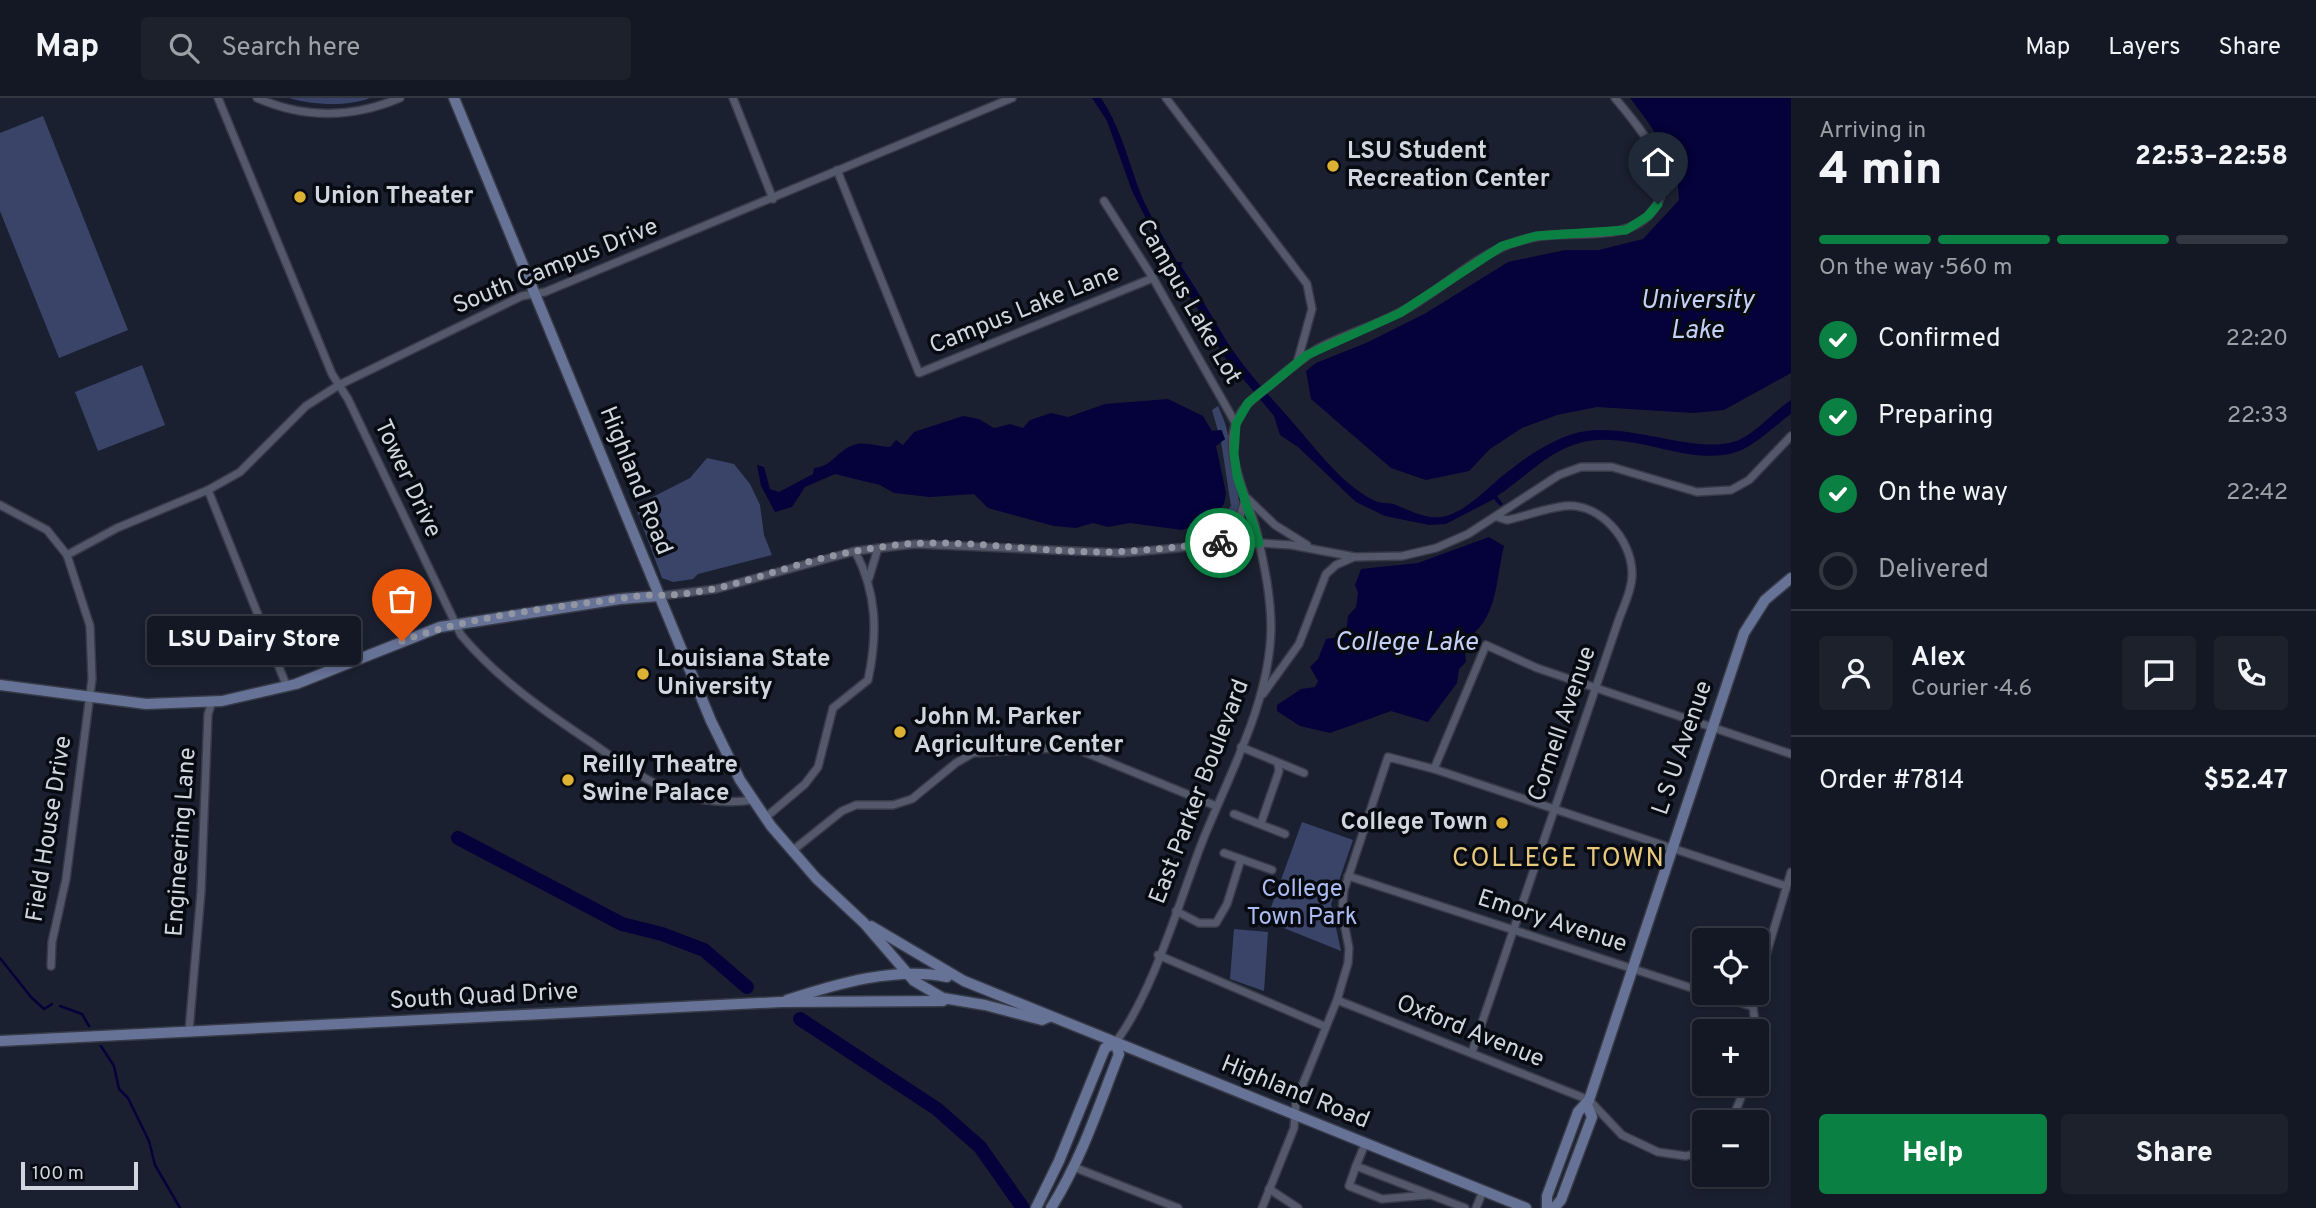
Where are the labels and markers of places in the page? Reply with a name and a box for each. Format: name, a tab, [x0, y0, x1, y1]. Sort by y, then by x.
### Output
pin	[1628, 132, 1688, 204]
place label: LSU Student Recreation Center	[1347, 137, 1550, 195]
marker: LSU Student Recreation Center	[1325, 158, 1341, 174]
place label: Union Theater	[314, 182, 473, 212]
marker: Union Theater	[292, 189, 308, 205]
pin	[372, 569, 432, 641]
callout: LSU Dairy Store	[146, 616, 360, 666]
place label: Louisiana State University	[657, 645, 830, 703]
marker: Louisiana State University	[635, 666, 651, 682]
place label: John M. Parker Agriculture Center	[914, 703, 1124, 761]
marker: John M. Parker Agriculture Center	[892, 724, 908, 740]
place label: Reilly Theatre Swine Palace	[582, 751, 738, 809]
marker: Reilly Theatre Swine Palace	[560, 772, 576, 788]
place label: College Town	[1340, 808, 1488, 838]
marker: College Town	[1494, 815, 1510, 831]

